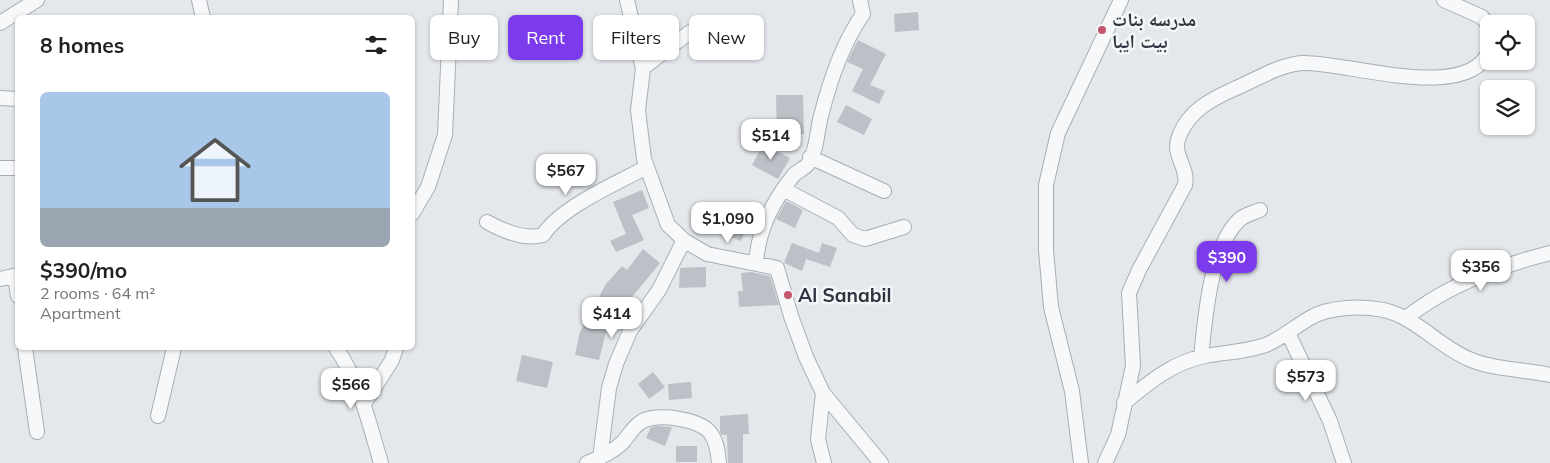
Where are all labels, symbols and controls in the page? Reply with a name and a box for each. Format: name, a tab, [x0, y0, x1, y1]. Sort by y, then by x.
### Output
place label: مدرسه بنات بيت ايبا	[1112, 7, 1196, 53]
chip: Buy	[430, 15, 498, 60]
chip: Rent	[508, 15, 583, 60]
chip: Filters	[593, 15, 679, 60]
chip: New	[689, 15, 764, 60]
map controls	[1480, 15, 1535, 135]
button: locate	[1480, 15, 1535, 70]
marker: مدرسه بنات بيت ايبا	[1096, 24, 1108, 36]
icon: filters	[362, 31, 390, 59]
text: 8 homes	[40, 32, 124, 58]
button: layers	[1480, 80, 1535, 135]
pin: $514	[741, 119, 801, 161]
icon: home	[170, 125, 260, 215]
text: $514	[752, 125, 790, 145]
pin: $567	[536, 154, 596, 196]
text: $567	[547, 160, 585, 180]
pin: $1,090	[687, 202, 769, 244]
text: $1,090	[702, 208, 754, 228]
pin: $390	[1197, 240, 1257, 283]
text: $390	[1208, 247, 1246, 267]
pin: $356	[1451, 250, 1511, 292]
text: $356	[1462, 256, 1500, 276]
text: $390/mo	[40, 257, 127, 283]
text: 2 rooms · 64 m²	[40, 283, 155, 303]
place label: Al Sanabil	[798, 283, 891, 307]
marker: Al Sanabil	[782, 289, 794, 301]
pin: $414	[582, 296, 642, 339]
text: Apartment	[40, 303, 121, 323]
text: $414	[593, 303, 631, 323]
pin: $573	[1276, 360, 1336, 402]
text: $573	[1287, 366, 1325, 386]
pin: $566	[321, 368, 381, 410]
text: $566	[332, 374, 370, 394]

